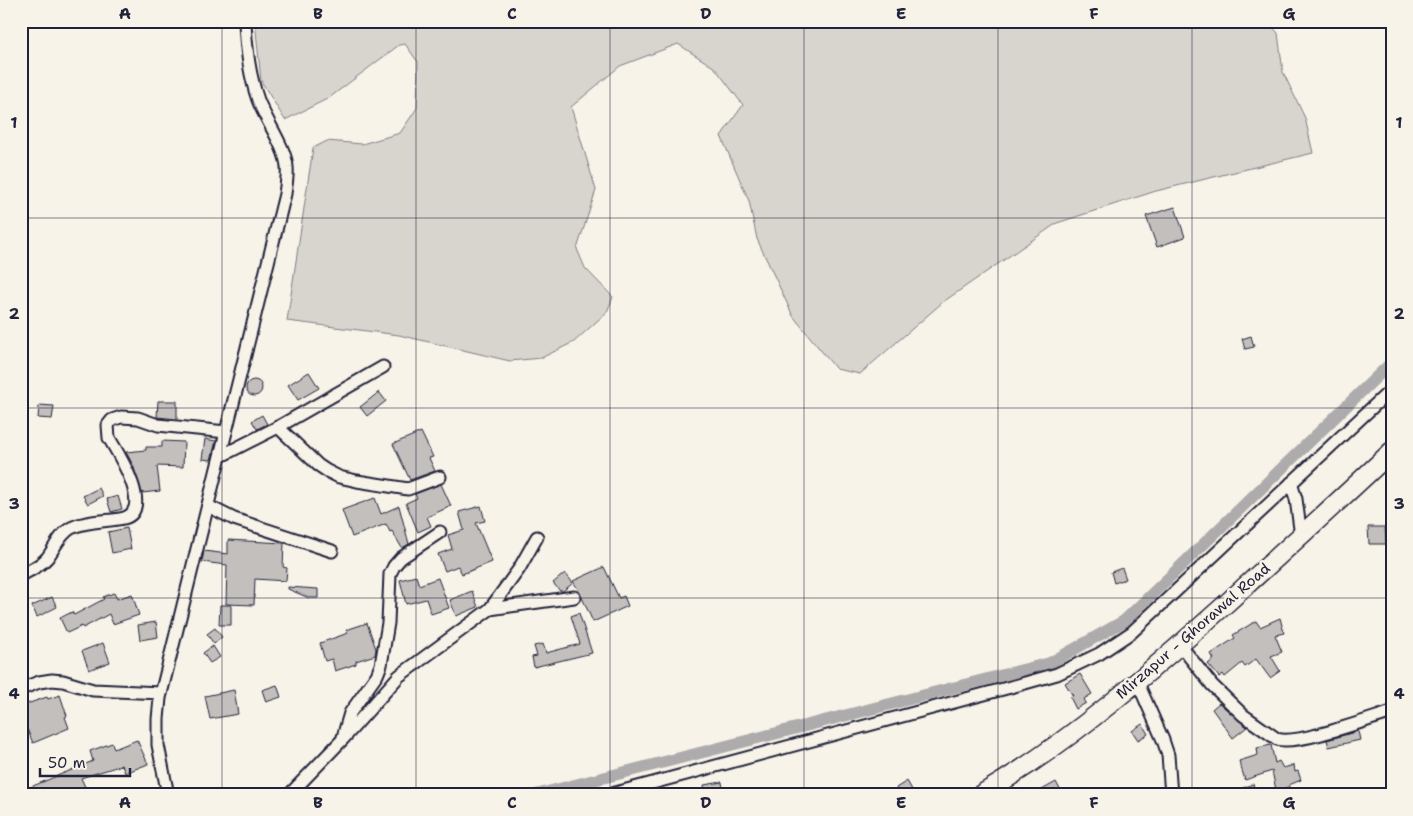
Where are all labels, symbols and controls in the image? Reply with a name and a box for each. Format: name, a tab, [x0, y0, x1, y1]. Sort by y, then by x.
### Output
text: A	[119, 3, 131, 24]
text: B	[313, 3, 323, 24]
text: C	[507, 3, 517, 24]
text: D	[700, 3, 712, 24]
text: E	[896, 3, 906, 24]
text: F	[1089, 3, 1099, 24]
text: G	[1283, 3, 1296, 24]
text: 1	[10, 112, 18, 133]
text: 1	[1395, 112, 1403, 133]
text: 2	[8, 303, 20, 324]
text: 2	[1393, 303, 1405, 324]
text: 3	[8, 493, 20, 514]
text: 3	[1393, 493, 1405, 514]
street label: Mirzapur - Ghorawal Road	[1112, 558, 1275, 704]
text: 4	[8, 683, 20, 704]
text: 4	[1393, 683, 1405, 704]
scale bar	[40, 746, 130, 778]
text: 50 m	[48, 753, 86, 773]
text: A	[119, 792, 131, 813]
text: B	[313, 792, 323, 813]
text: C	[507, 792, 517, 813]
text: D	[700, 792, 712, 813]
text: E	[896, 792, 906, 813]
text: F	[1089, 792, 1099, 813]
text: G	[1283, 792, 1296, 813]

